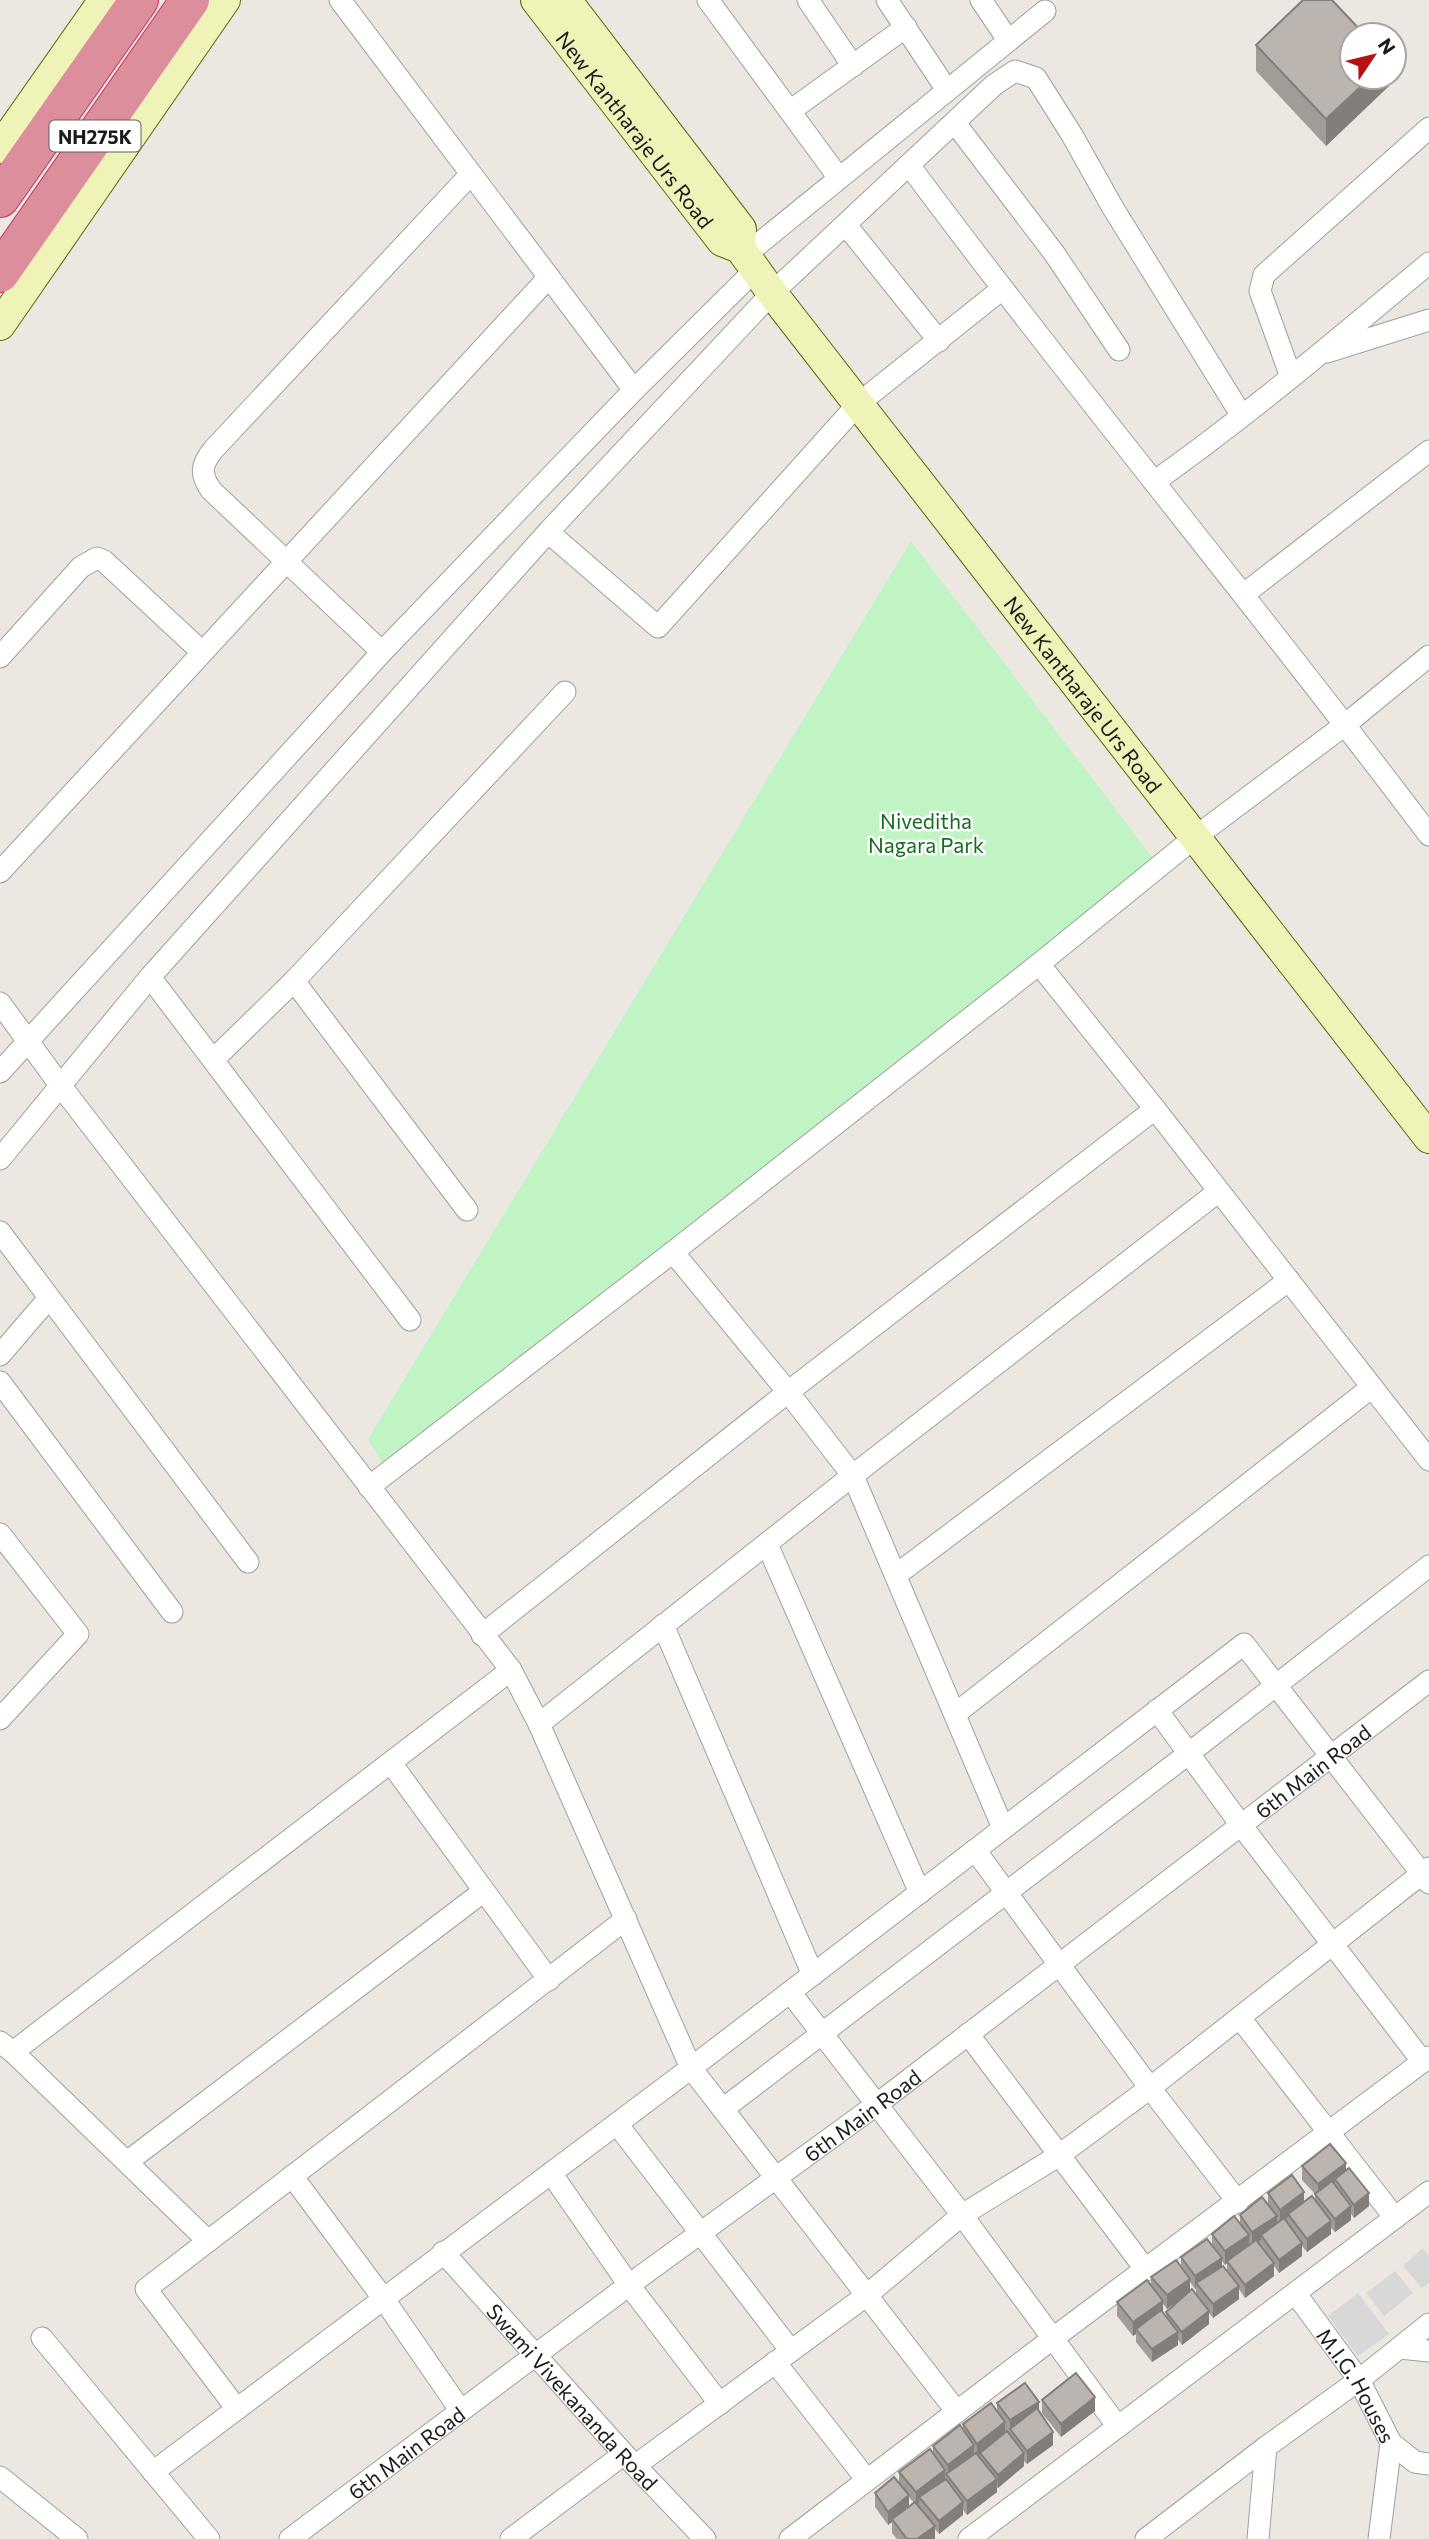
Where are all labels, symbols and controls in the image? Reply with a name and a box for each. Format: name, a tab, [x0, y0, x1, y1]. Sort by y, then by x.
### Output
north arrow	[1338, 21, 1408, 91]
street label: New Kantharaje Urs Road	[552, 26, 719, 232]
text: N	[1374, 34, 1401, 58]
road number: NH275K	[50, 120, 140, 152]
street label: New Kantharaje Urs Road	[1000, 591, 1168, 797]
park label: Niveditha Nagara Park	[868, 808, 984, 857]
street label: 6th Main Road	[1250, 1718, 1375, 1823]
street label: 6th Main Road	[799, 2063, 925, 2166]
street label: Swami Vivekananda Road	[482, 2298, 663, 2494]
street label: M.I.G. Houses	[1313, 2323, 1401, 2447]
street label: 6th Main Road	[343, 2400, 469, 2504]

